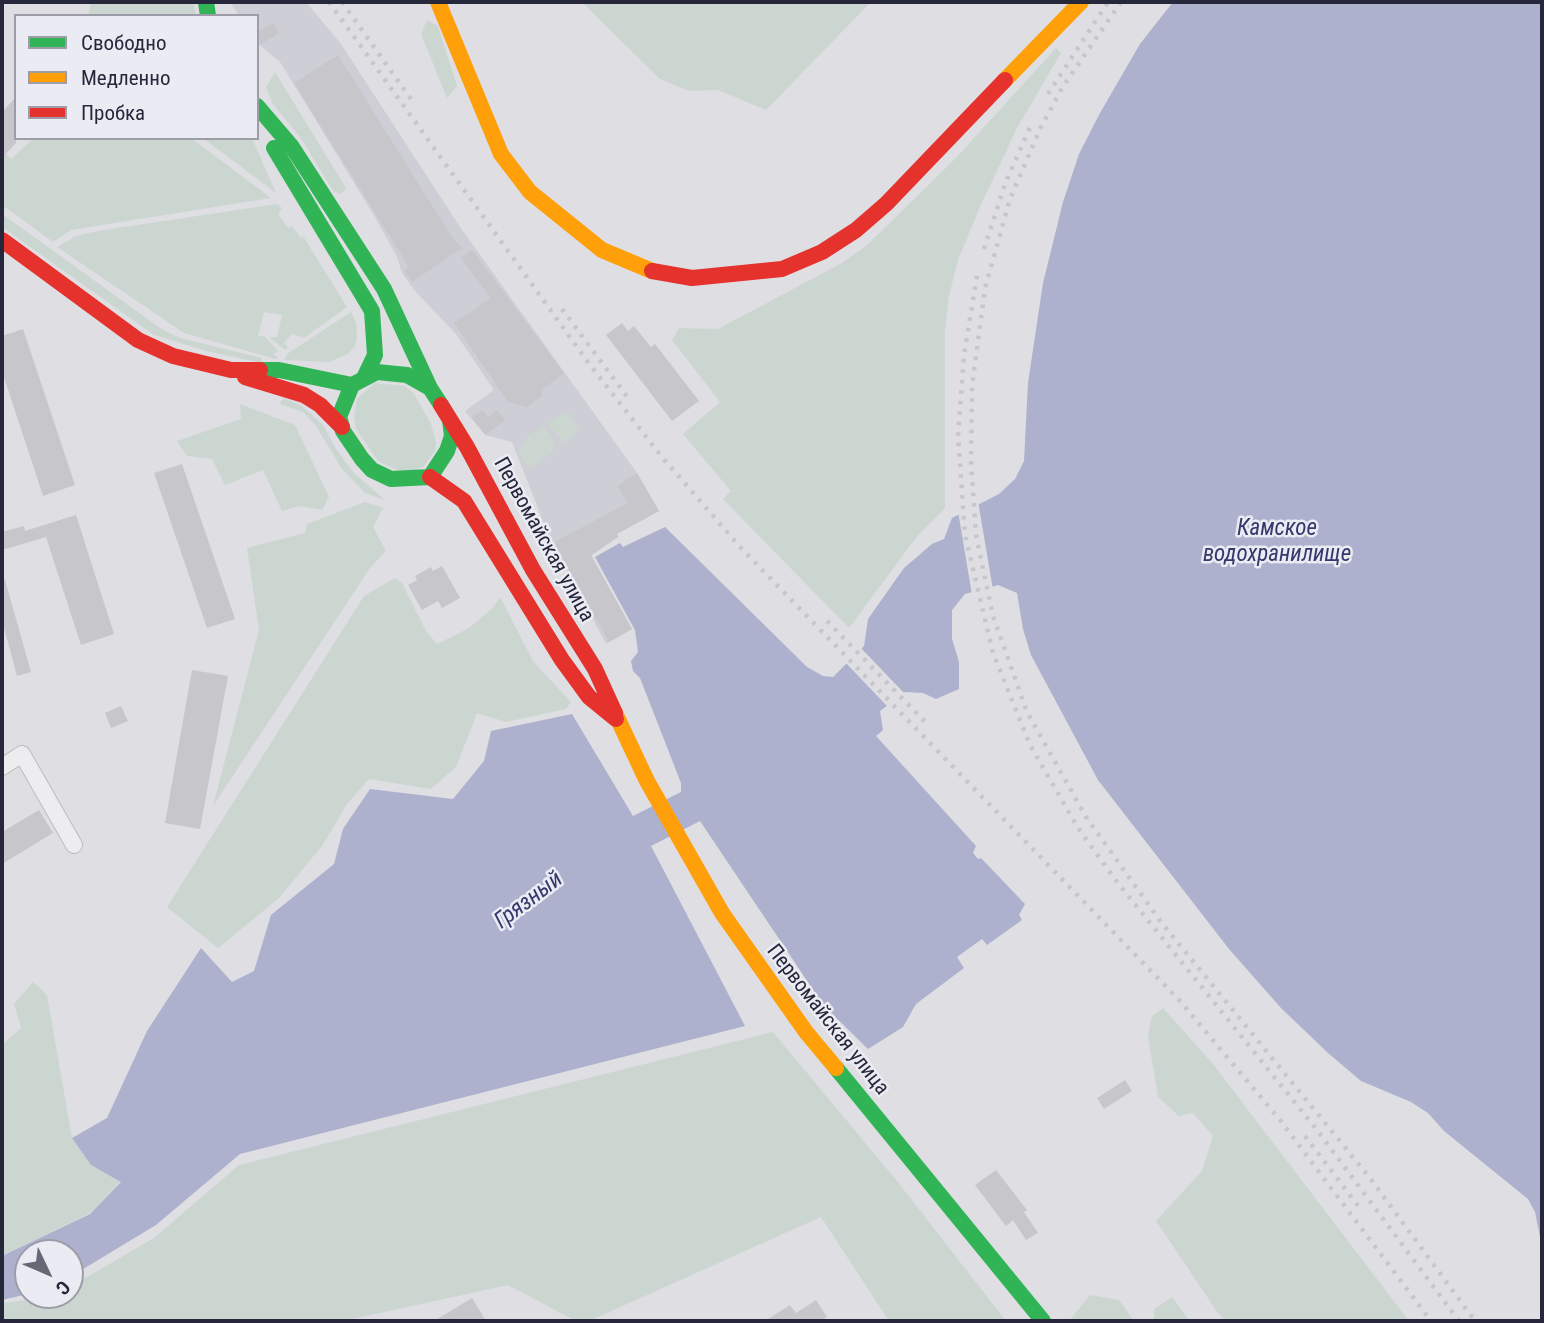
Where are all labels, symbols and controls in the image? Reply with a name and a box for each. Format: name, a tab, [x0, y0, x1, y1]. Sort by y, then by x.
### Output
legend	[14, 14, 259, 140]
text: Свободно	[81, 31, 167, 55]
text: Медленно	[81, 66, 170, 90]
text: Пробка	[81, 101, 145, 125]
street label: Первомайская улица	[487, 453, 599, 627]
water label: Камское водохранилище	[1203, 515, 1351, 569]
water label: Грязный	[489, 866, 569, 936]
street label: Первомайская улица	[760, 940, 894, 1100]
north arrow	[14, 1239, 84, 1309]
text: С	[51, 1276, 75, 1299]

